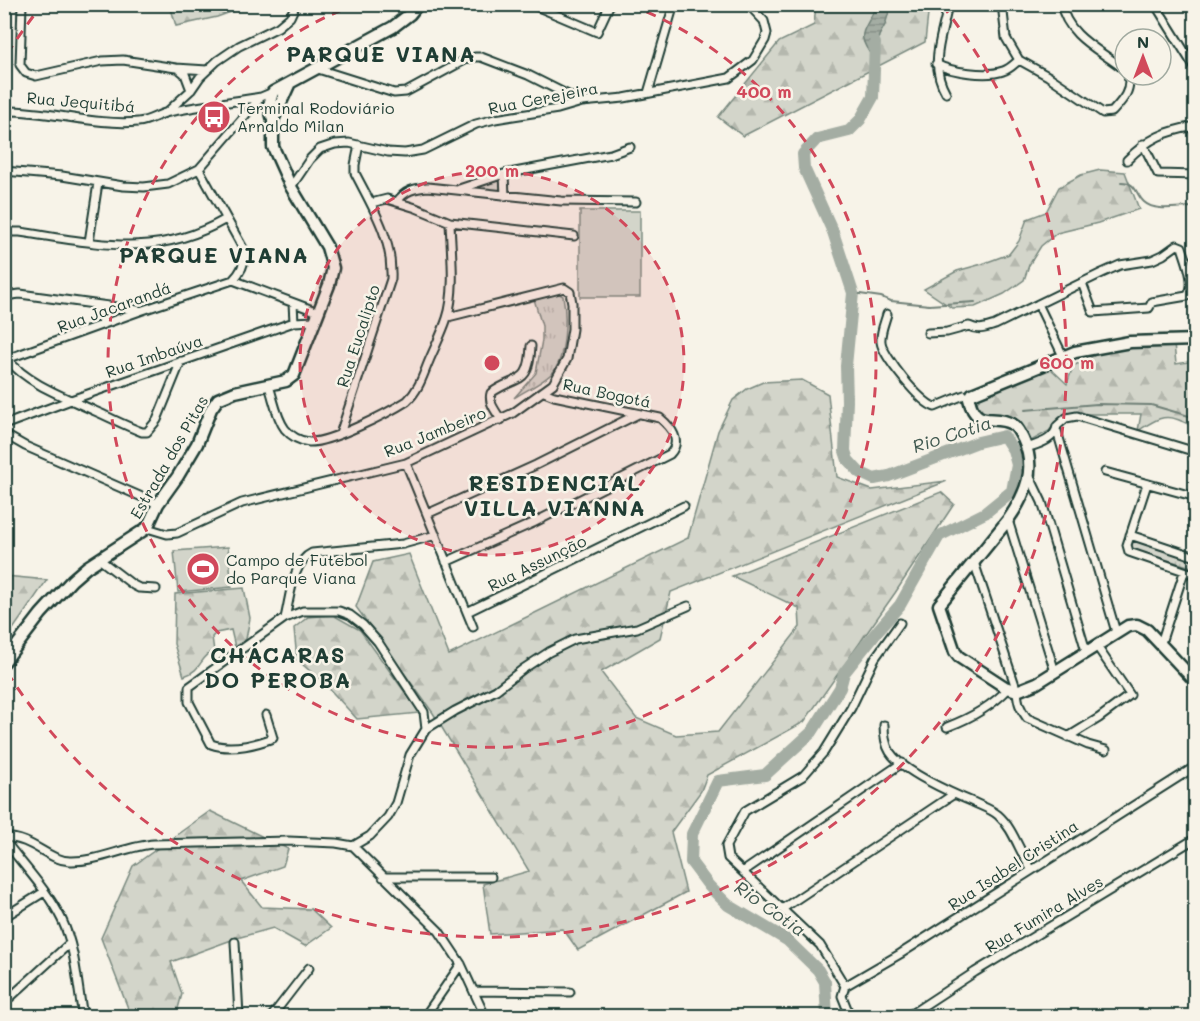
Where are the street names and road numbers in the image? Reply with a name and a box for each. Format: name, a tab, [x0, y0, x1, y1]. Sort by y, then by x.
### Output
street label: Rua Cerejeira	[486, 77, 600, 118]
street label: Rua Jequitibá	[26, 86, 136, 117]
street label: Rua Jacarandá	[54, 276, 173, 337]
street label: Rua Eucalipto	[331, 282, 384, 390]
street label: Rua Imbaúva	[103, 329, 205, 382]
street label: Rua Bogotá	[561, 373, 653, 412]
street label: Estrada dos Pitas	[125, 391, 212, 522]
street label: Rua Jambeiro	[381, 402, 489, 462]
street label: Rua Assunção	[484, 530, 590, 595]
street label: Rua Isabel Cristina	[944, 815, 1082, 915]
street label: Rua Fumira Alves	[981, 870, 1106, 957]

